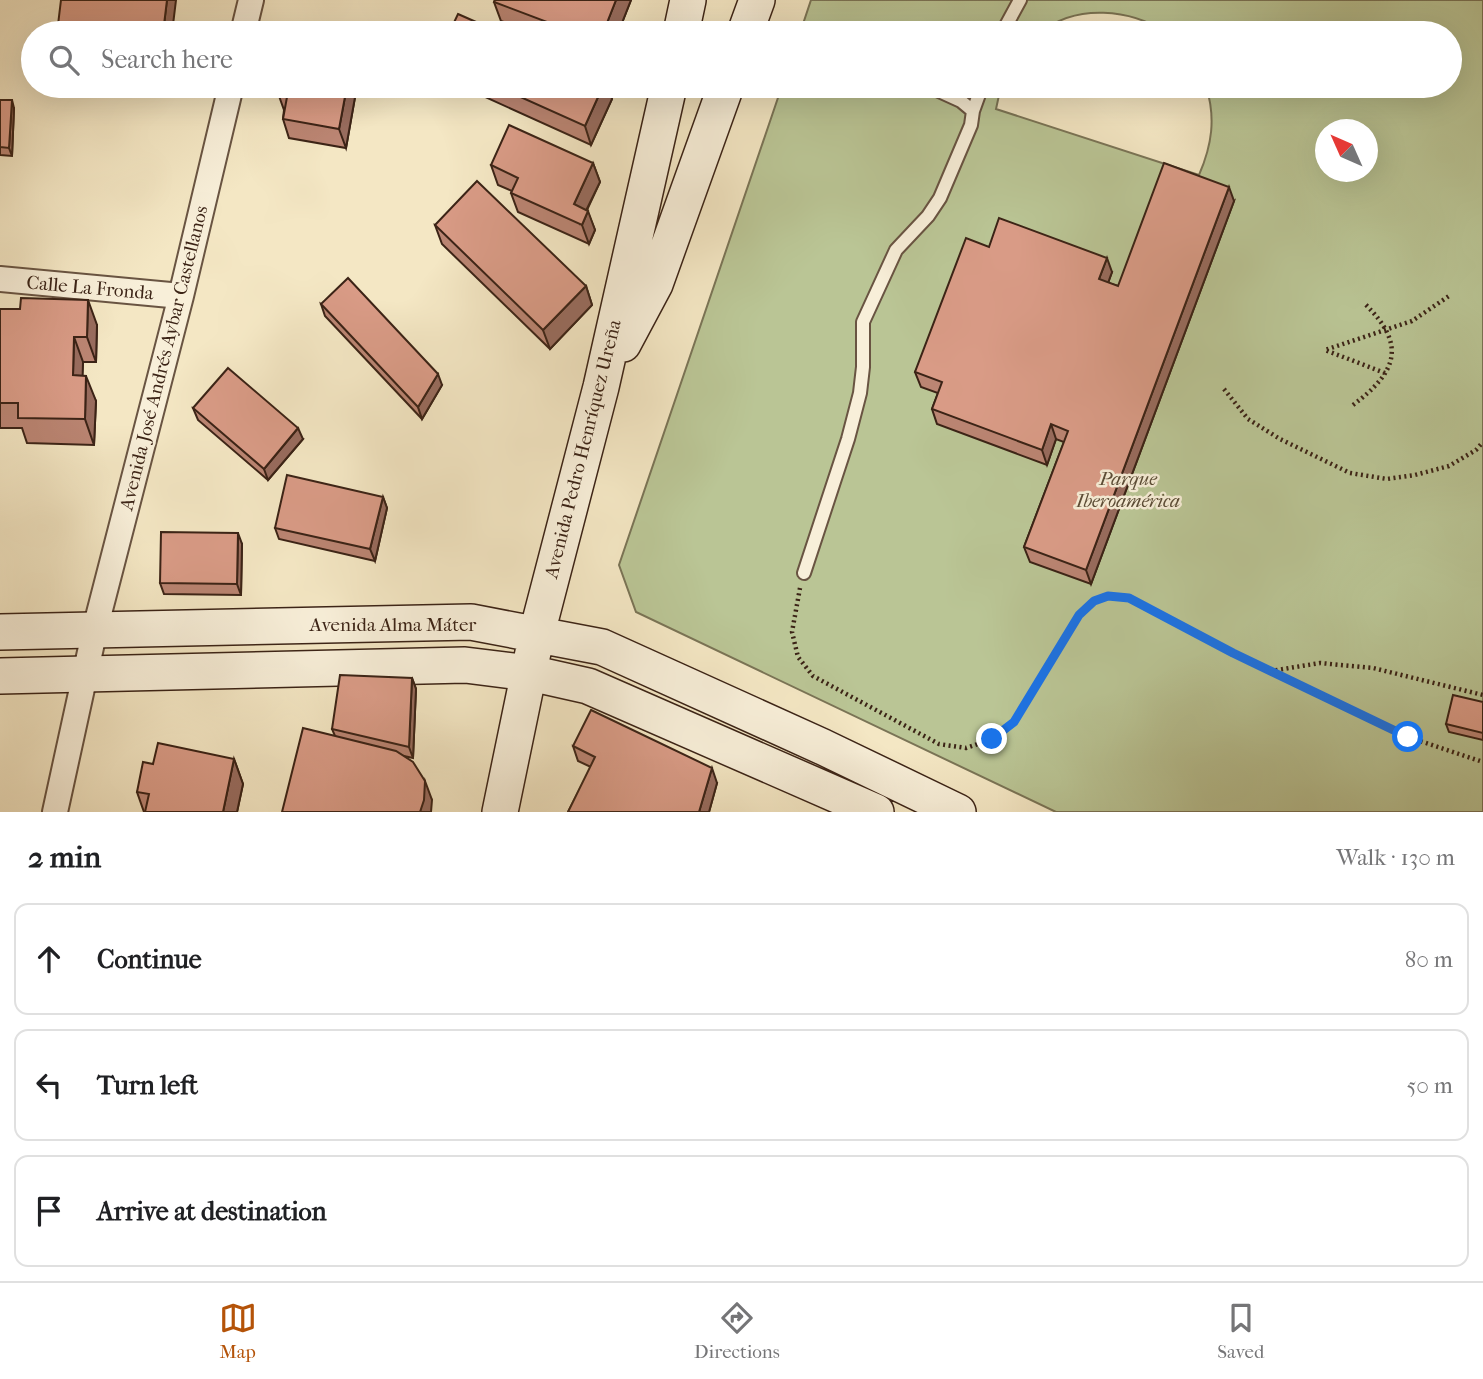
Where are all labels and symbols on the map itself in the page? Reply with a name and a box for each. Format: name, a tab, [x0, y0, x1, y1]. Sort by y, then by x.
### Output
north arrow	[1315, 119, 1378, 182]
street label: Avenida José Andrés Aybar Castellanos	[115, 203, 213, 514]
street label: Calle La Fronda	[26, 271, 155, 305]
street label: Avenida Pedro Henríquez Ureña	[540, 317, 626, 582]
park label: Parque Iberoamérica	[1075, 468, 1180, 512]
street label: Avenida Alma Máter	[309, 614, 477, 636]
route start	[1392, 721, 1423, 752]
route end	[976, 723, 1007, 754]

